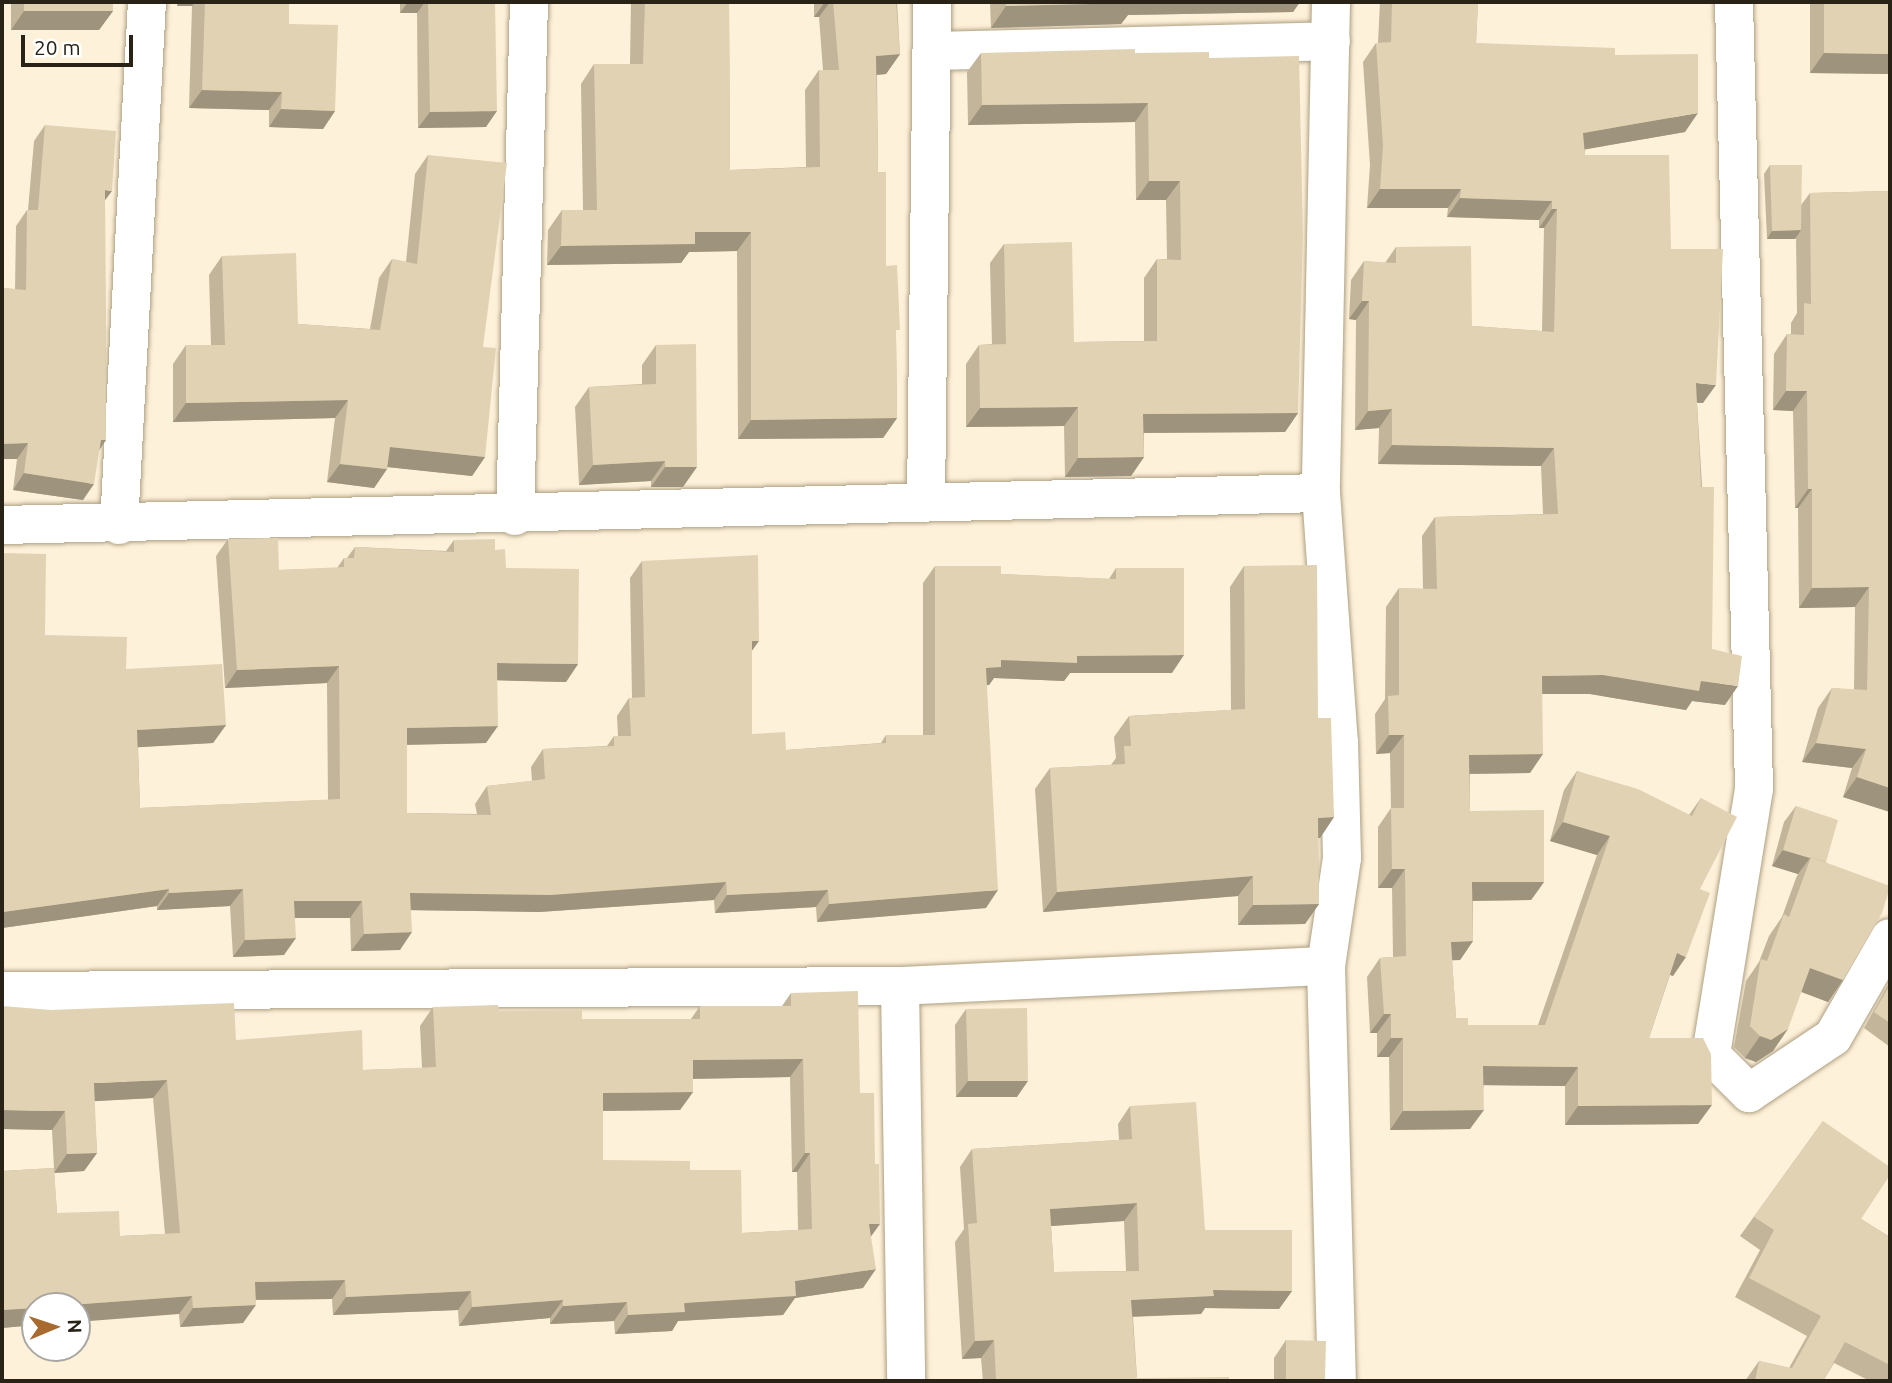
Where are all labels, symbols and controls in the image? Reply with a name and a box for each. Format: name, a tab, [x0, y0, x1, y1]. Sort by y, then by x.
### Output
scale bar	[24, 21, 136, 65]
text: 20 m	[34, 35, 81, 59]
north arrow	[21, 1292, 91, 1362]
text: N	[64, 1319, 86, 1334]

